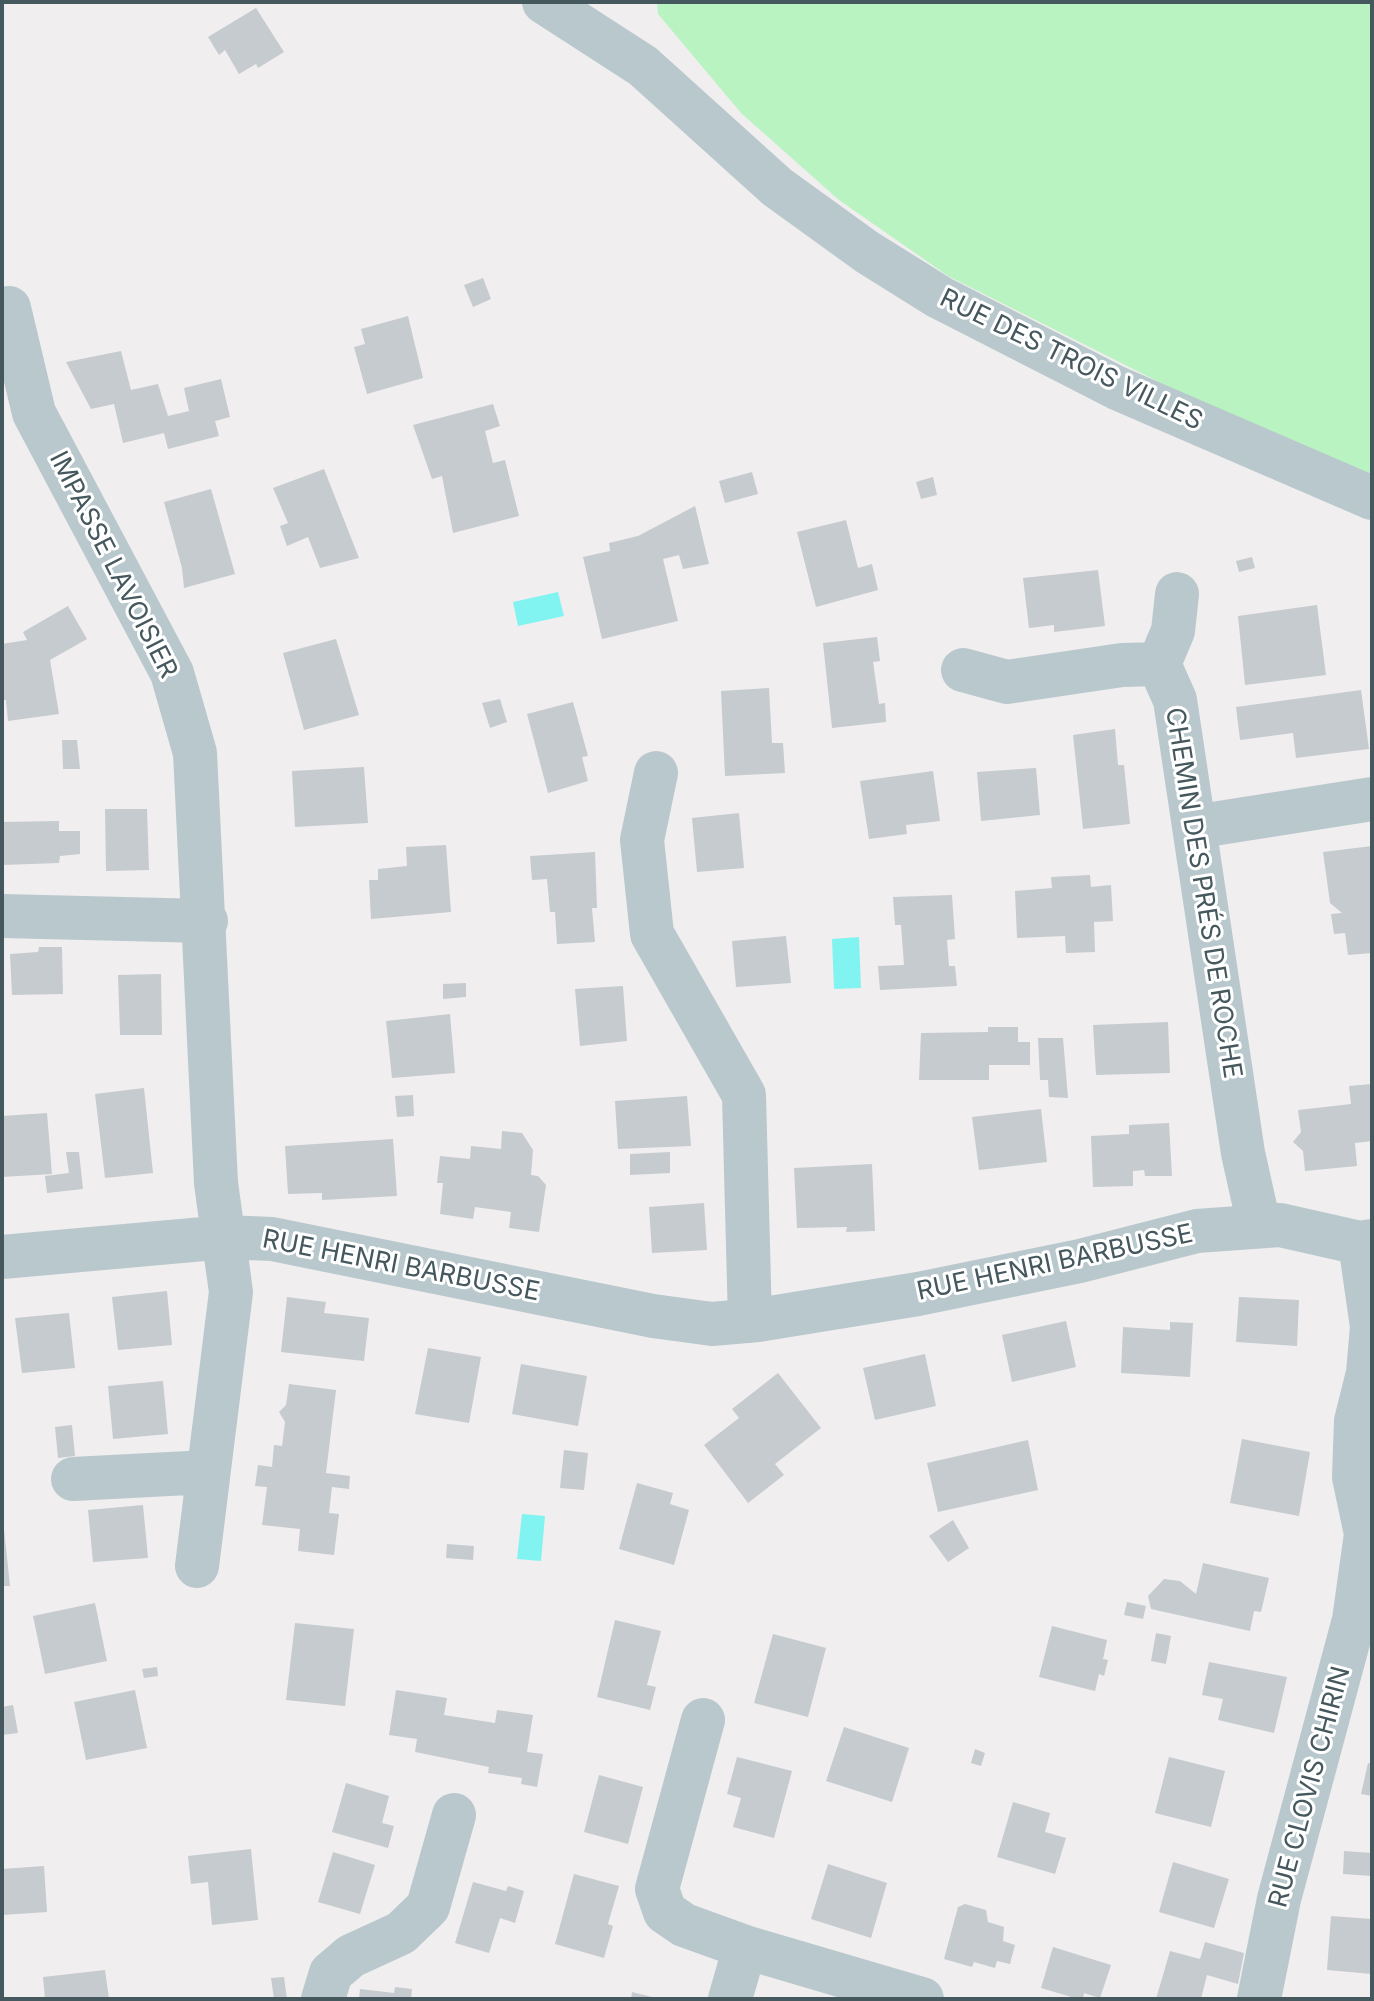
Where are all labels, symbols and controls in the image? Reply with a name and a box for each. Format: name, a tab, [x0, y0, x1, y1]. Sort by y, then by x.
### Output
street label: RUE DES TROIS VILLES	[935, 283, 1207, 437]
street label: IMPASSE LAVOISIER	[42, 446, 184, 684]
street label: CHEMIN DES PRÉS DE ROCHE	[1158, 705, 1248, 1081]
street label: RUE HENRI BARBUSSE	[914, 1218, 1196, 1308]
street label: RUE HENRI BARBUSSE	[260, 1224, 542, 1308]
street label: RUE CLOVIS CHIRIN	[1263, 1663, 1357, 1911]

